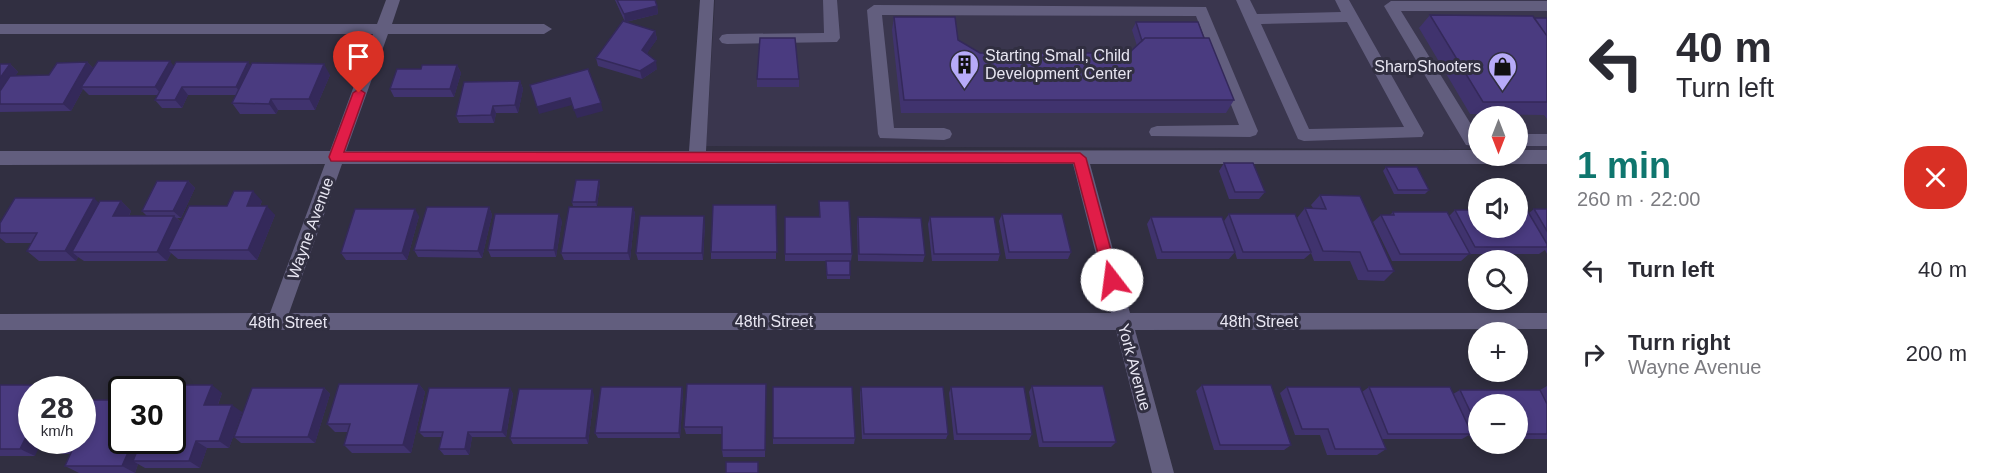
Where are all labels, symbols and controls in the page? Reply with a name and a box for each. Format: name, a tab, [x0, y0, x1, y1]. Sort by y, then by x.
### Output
icon: left	[1577, 24, 1655, 102]
text: 40 m	[1676, 24, 1772, 71]
pin	[333, 31, 384, 93]
icon: arrive	[342, 40, 375, 73]
place label: Starting Small, Child Development Center	[985, 47, 1132, 82]
building icon: Starting Small, Child Development Center	[948, 48, 980, 90]
shop icon: SharpShooters	[1486, 50, 1518, 92]
place label: SharpShooters	[1374, 58, 1481, 75]
text: Turn left	[1676, 73, 1774, 103]
north arrow	[1468, 106, 1528, 166]
map controls	[1468, 106, 1528, 454]
text: 1 min	[1577, 145, 1671, 186]
button: close	[1904, 146, 1967, 209]
street label: Wayne Avenue	[284, 175, 337, 281]
button: sound	[1468, 178, 1528, 238]
text: 260 m · 22:00	[1577, 188, 1700, 210]
position arrow	[1080, 248, 1144, 312]
button: search	[1468, 250, 1528, 310]
icon: left	[1577, 254, 1610, 287]
text: Turn left	[1628, 257, 1714, 282]
text: 40 m	[1918, 257, 1967, 282]
street label: 48th Street	[735, 313, 814, 330]
street label: 48th Street	[1220, 313, 1299, 330]
street label: 48th Street	[249, 314, 328, 331]
street label: York Avenue	[1115, 322, 1154, 412]
button: +	[1468, 322, 1528, 382]
text: Turn right	[1628, 330, 1730, 355]
icon: right	[1577, 338, 1610, 371]
text: 200 m	[1906, 341, 1967, 366]
text: Wayne Avenue	[1628, 356, 1761, 378]
speed limit sign: 30	[108, 376, 186, 454]
text: 28	[40, 391, 74, 424]
button: −	[1468, 394, 1528, 454]
text: km/h	[41, 422, 73, 439]

